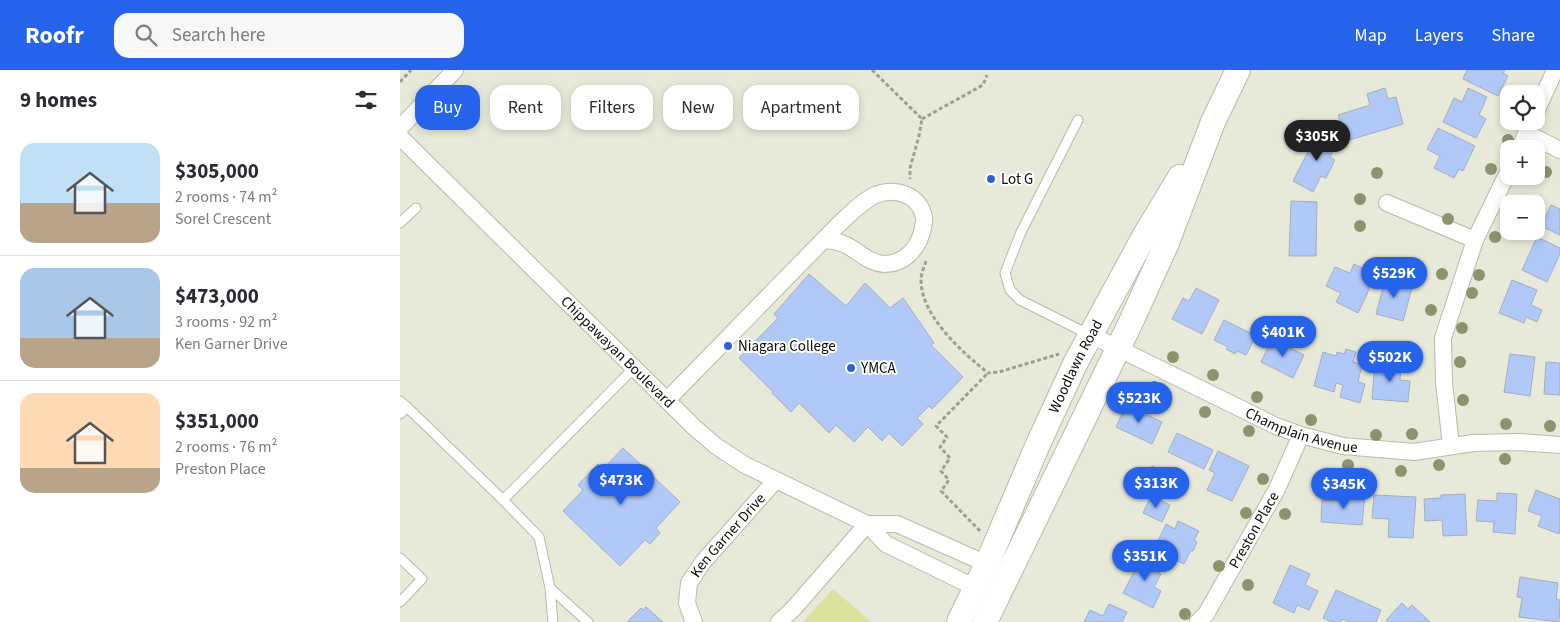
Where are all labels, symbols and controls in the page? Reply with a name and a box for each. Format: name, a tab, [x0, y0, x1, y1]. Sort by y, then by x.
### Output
search box	[114, 13, 464, 58]
text: Roofr	[25, 18, 84, 53]
icon: search	[132, 21, 160, 49]
text: Search here	[172, 22, 265, 49]
text: Map	[1355, 23, 1387, 48]
text: Layers	[1415, 23, 1464, 48]
text: Share	[1492, 23, 1535, 48]
text: 9 homes	[20, 85, 97, 115]
chip: Buy	[415, 85, 480, 130]
chip: Rent	[490, 85, 561, 130]
chip: Filters	[571, 85, 653, 130]
chip: New	[663, 85, 733, 130]
chip: Apartment	[743, 85, 859, 130]
map controls	[1500, 85, 1545, 240]
button: locate	[1500, 85, 1545, 130]
icon: filters	[352, 86, 380, 114]
pin: $305K	[1282, 119, 1352, 162]
text: $305K	[1295, 125, 1339, 147]
button: +	[1500, 140, 1545, 185]
text: $305,000	[175, 156, 259, 186]
icon: home	[60, 163, 120, 223]
place label: Lot G	[1001, 169, 1033, 190]
marker: Lot G	[985, 173, 997, 185]
text: 2 rooms · 74 m²	[175, 186, 277, 208]
button: −	[1500, 195, 1545, 240]
text: Sorel Crescent	[175, 208, 271, 230]
pin: $529K	[1359, 256, 1429, 299]
text: $529K	[1372, 262, 1416, 284]
text: $473,000	[175, 281, 259, 311]
icon: home	[60, 288, 120, 348]
street label: Chippawayan Boulevard	[556, 291, 679, 413]
text: 3 rooms · 92 m²	[175, 311, 277, 333]
street label: Woodlawn Road	[1044, 316, 1108, 417]
pin: $401K	[1248, 316, 1318, 358]
text: $401K	[1261, 321, 1305, 343]
text: Ken Garner Drive	[175, 333, 288, 355]
place label: Niagara College	[738, 336, 836, 357]
marker: Niagara College	[722, 340, 734, 352]
pin: $502K	[1355, 340, 1425, 383]
text: $502K	[1368, 346, 1412, 368]
place label: YMCA	[860, 358, 897, 379]
marker: YMCA	[845, 362, 857, 374]
pin: $523K	[1104, 382, 1174, 424]
text: $523K	[1117, 387, 1161, 409]
street label: Champlain Avenue	[1242, 402, 1358, 458]
text: $351,000	[175, 406, 259, 436]
icon: home	[60, 413, 120, 473]
text: 2 rooms · 76 m²	[175, 436, 277, 458]
text: Preston Place	[175, 458, 266, 480]
pin: $473K	[586, 464, 656, 506]
pin: $313K	[1121, 466, 1191, 509]
pin: $345K	[1309, 468, 1379, 510]
text: $473K	[599, 469, 643, 491]
text: $313K	[1134, 472, 1178, 494]
text: $345K	[1322, 473, 1366, 495]
street label: Preston Place	[1224, 488, 1284, 572]
street label: Ken Garner Drive	[686, 489, 771, 582]
pin: $351K	[1110, 540, 1180, 582]
text: $351K	[1123, 545, 1167, 567]

